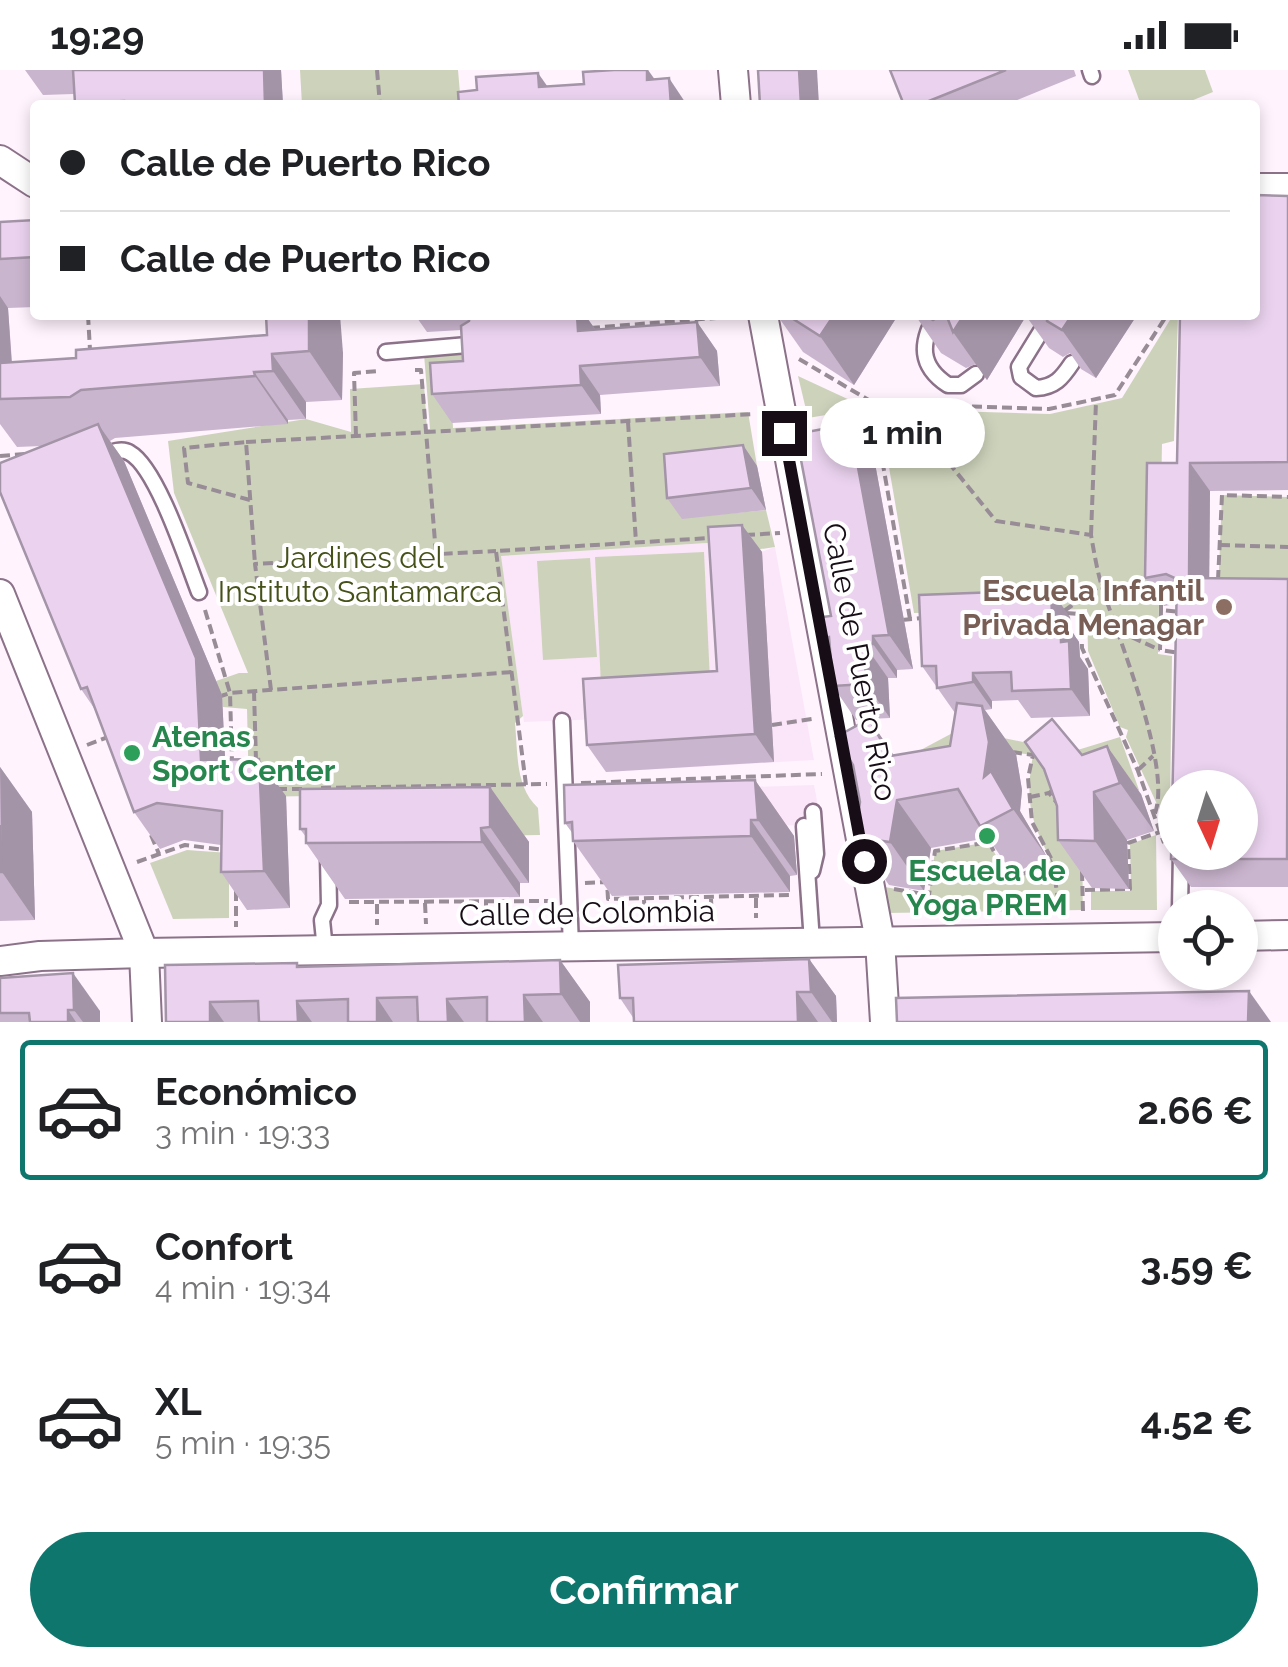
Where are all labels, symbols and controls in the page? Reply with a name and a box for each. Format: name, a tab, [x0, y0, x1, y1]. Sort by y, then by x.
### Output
text: 19:29	[50, 13, 144, 58]
text: Calle de Puerto Rico	[120, 140, 490, 185]
text: Calle de Puerto Rico	[120, 236, 490, 281]
callout: 1 min	[819, 398, 984, 468]
route end	[762, 411, 807, 456]
text: 1 min	[862, 414, 943, 451]
street label: Calle de Puerto Rico	[816, 520, 904, 804]
park label: Jardines del Instituto Santamarca	[218, 540, 502, 609]
place label: Escuela Infantil Privada Menagar	[962, 573, 1204, 642]
marker: Escuela Infantil Privada Menagar	[1213, 596, 1235, 618]
place label: Atenas Sport Center	[152, 719, 336, 788]
marker: Atenas Sport Center	[121, 742, 143, 764]
north arrow	[1158, 770, 1258, 870]
map controls	[1158, 770, 1258, 990]
marker: Escuela de Yoga PREM	[976, 825, 998, 847]
route start	[842, 839, 887, 884]
place label: Escuela de Yoga PREM	[906, 853, 1068, 922]
button: locate	[1158, 890, 1258, 990]
street label: Calle de Colombia	[459, 893, 715, 933]
icon: car	[35, 1065, 125, 1155]
text: Económico	[155, 1069, 357, 1114]
text: 2.66 €	[1137, 1088, 1253, 1133]
text: 3 min · 19:33	[155, 1114, 330, 1151]
icon: car	[35, 1220, 125, 1310]
text: Confort	[155, 1224, 293, 1269]
text: 3.59 €	[1140, 1243, 1253, 1288]
text: 4 min · 19:34	[155, 1269, 331, 1306]
icon: car	[35, 1375, 125, 1465]
text: XL	[155, 1379, 202, 1424]
text: 4.52 €	[1141, 1398, 1253, 1443]
text: 5 min · 19:35	[155, 1424, 331, 1461]
button: Confirmar	[30, 1532, 1258, 1647]

